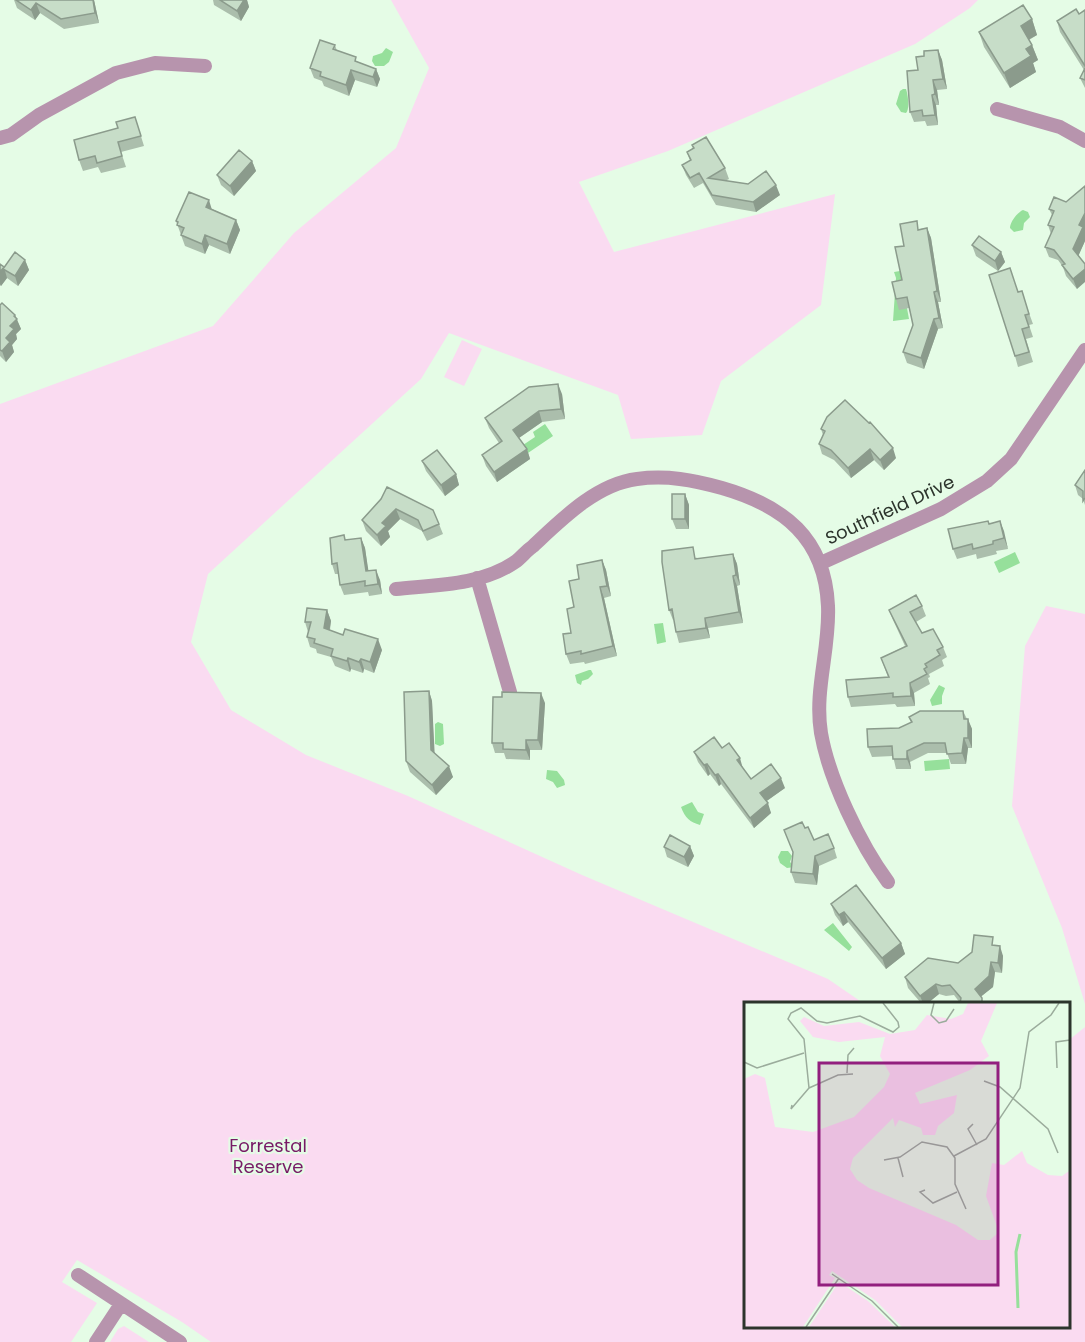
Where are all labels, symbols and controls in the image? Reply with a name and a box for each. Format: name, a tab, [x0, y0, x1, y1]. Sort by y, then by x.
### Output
street label: Southfield Drive	[821, 469, 958, 550]
inset map	[744, 1002, 1070, 1327]
park label: Forrestal Reserve	[229, 1133, 307, 1179]

